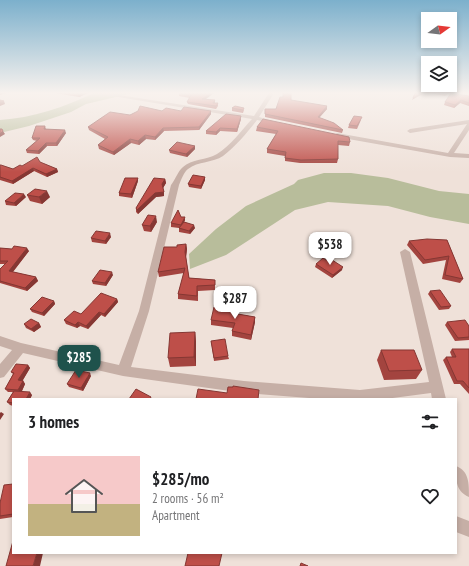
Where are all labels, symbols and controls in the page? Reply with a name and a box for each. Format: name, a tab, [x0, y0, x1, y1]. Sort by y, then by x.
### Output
north arrow	[421, 12, 457, 48]
map controls	[421, 12, 457, 92]
button: layers	[421, 56, 457, 92]
pin: $538	[306, 232, 354, 266]
text: $538	[318, 236, 342, 253]
pin: $287	[211, 286, 259, 320]
text: $287	[223, 290, 247, 307]
pin: $285	[55, 345, 103, 379]
text: $285	[67, 349, 91, 366]
text: 3 homes	[28, 411, 79, 433]
icon: filters	[419, 411, 441, 433]
text: $285/mo	[152, 468, 209, 490]
icon: home	[60, 472, 108, 520]
icon: heart	[419, 485, 441, 507]
text: 2 rooms · 56 m²	[152, 490, 224, 507]
text: Apartment	[152, 507, 200, 524]

